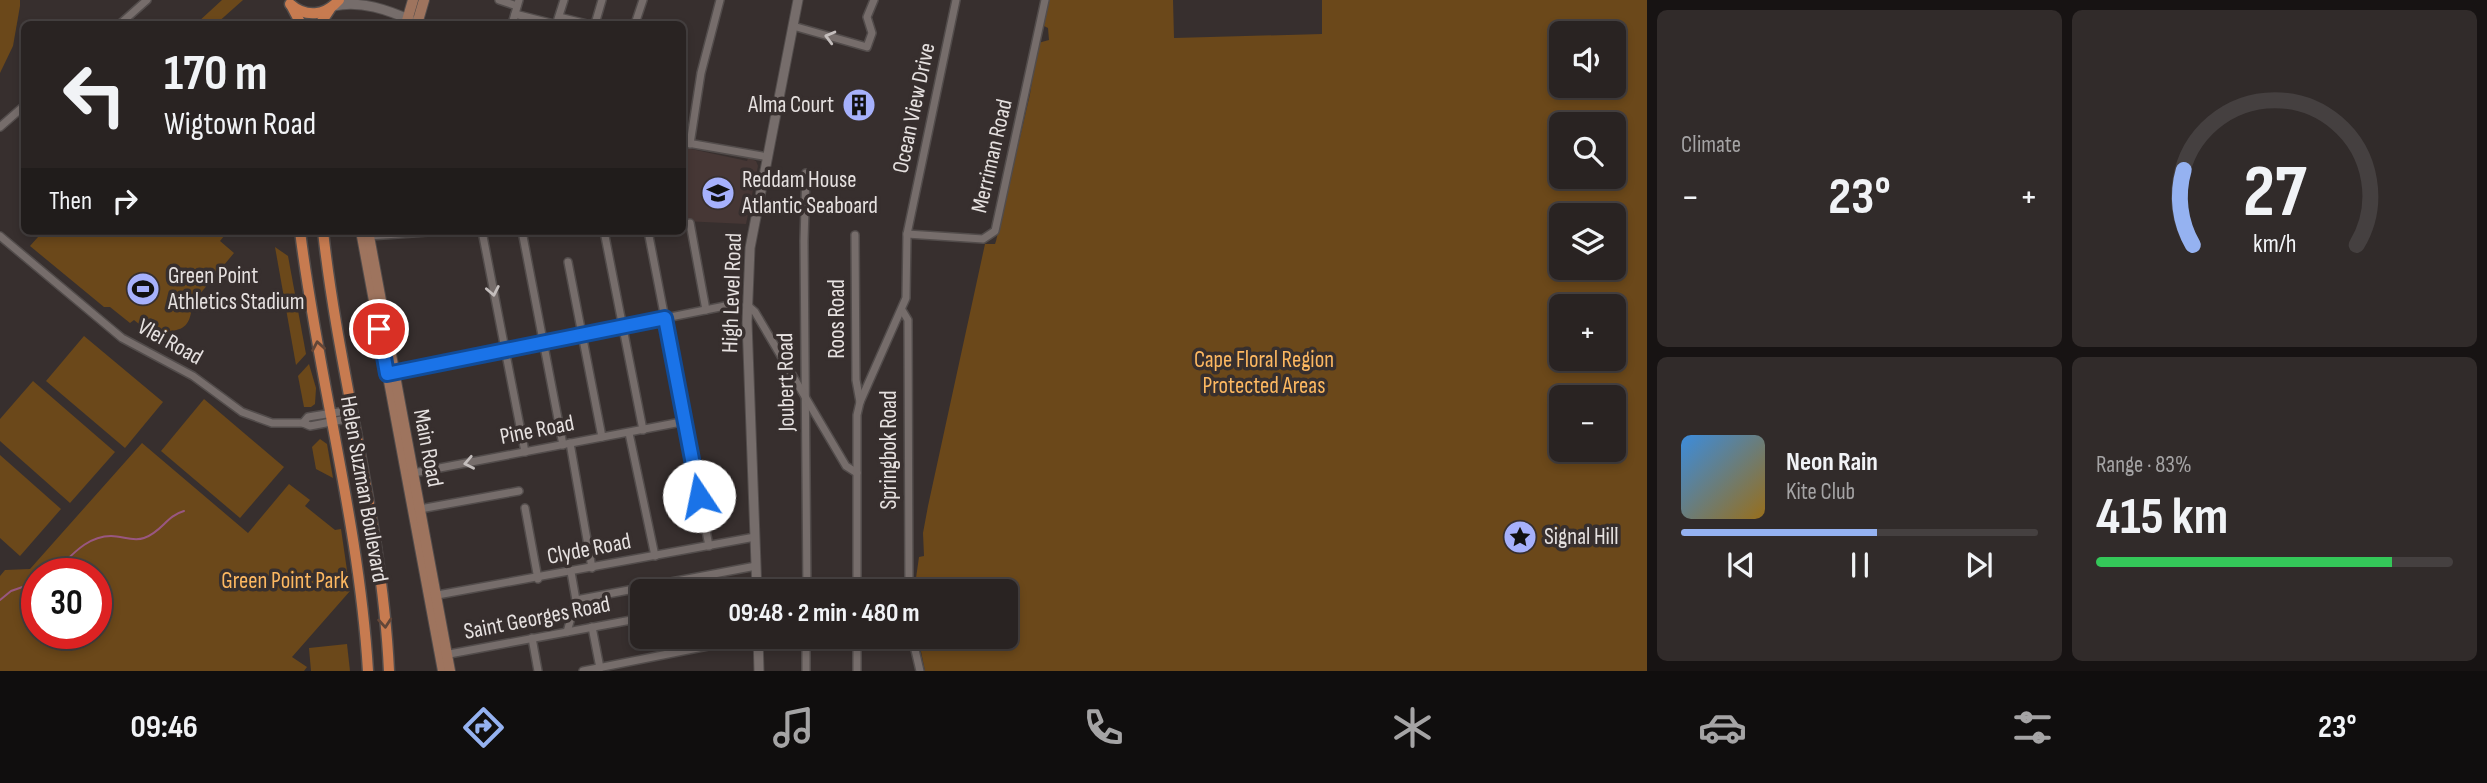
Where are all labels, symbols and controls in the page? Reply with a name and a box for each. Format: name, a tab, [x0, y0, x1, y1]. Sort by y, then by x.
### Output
map controls	[1549, 21, 1626, 462]
button: sound	[1549, 21, 1626, 98]
one-way arrow	[824, 30, 836, 45]
street label: Ocean View Drive	[887, 40, 941, 176]
text: 170 m	[164, 45, 268, 104]
icon: left	[49, 49, 140, 140]
building icon: Alma Court	[840, 86, 878, 124]
place label: Alma Court	[747, 91, 834, 119]
street label: Merriman Road	[965, 96, 1019, 216]
text: Wigtown Road	[164, 105, 316, 144]
button: search	[1549, 112, 1626, 189]
text: Climate	[1681, 131, 1741, 159]
text: 27	[2243, 149, 2307, 237]
place label: Reddam House Atlantic Seaboard	[741, 166, 878, 220]
text: 23°	[1828, 166, 1891, 229]
school or university icon: Reddam House Atlantic Seaboard	[699, 174, 737, 212]
text: −	[1681, 175, 1700, 220]
text: +	[2019, 175, 2038, 220]
icon: right	[106, 182, 144, 220]
text: Then	[49, 186, 92, 217]
button: layers	[1549, 203, 1626, 280]
text: km/h	[2253, 228, 2296, 259]
street label: High Level Road	[716, 232, 748, 354]
place label: Green Point Athletics Stadium	[167, 262, 304, 316]
sports icon: Green Point Athletics Stadium	[124, 270, 162, 308]
street label: Roos Road	[823, 279, 851, 359]
one-way arrow	[485, 285, 500, 297]
button: +	[1549, 294, 1626, 371]
pin	[349, 299, 409, 359]
icon: arrive	[360, 310, 398, 348]
street label: Vlei Road	[133, 313, 207, 371]
street label: Joubert Road	[771, 332, 801, 433]
one-way arrow	[311, 340, 326, 352]
park label: Cape Floral Region Protected Areas	[1194, 346, 1334, 400]
button: −	[1549, 385, 1626, 462]
street label: Springbok Road	[875, 390, 903, 510]
street label: Helen Suzman Boulevard	[334, 394, 394, 584]
street label: Main Road	[407, 407, 449, 489]
street label: Pine Road	[497, 409, 577, 451]
text: Neon Rain	[1786, 447, 1878, 478]
text: Range · 83%	[2096, 451, 2192, 479]
one-way arrow	[463, 455, 475, 470]
position arrow	[662, 459, 736, 533]
text: Kite Club	[1786, 478, 1855, 506]
text: 415 km	[2096, 486, 2228, 549]
place icon: Signal Hill	[1501, 518, 1539, 556]
place label: Signal Hill	[1544, 523, 1618, 551]
street label: Clyde Road	[545, 527, 633, 571]
icon: previous	[1722, 546, 1760, 584]
icon: pause	[1841, 546, 1879, 584]
icon: next	[1960, 546, 1998, 584]
speed limit sign: 30	[21, 558, 112, 649]
park label: Green Point Park	[221, 567, 349, 595]
street label: Saint Georges Road	[461, 590, 613, 646]
text: 09:48 · 2 min · 480 m	[728, 598, 920, 629]
one-way arrow	[377, 618, 392, 629]
icon: directions	[459, 703, 508, 752]
icon: music	[769, 703, 818, 752]
icon: phone	[1079, 703, 1128, 752]
icon: climate	[1388, 703, 1437, 752]
icon: car	[1698, 703, 1747, 752]
icon: filters	[2008, 703, 2057, 752]
text: 09:46	[130, 708, 198, 747]
text: 23°	[2318, 708, 2356, 747]

